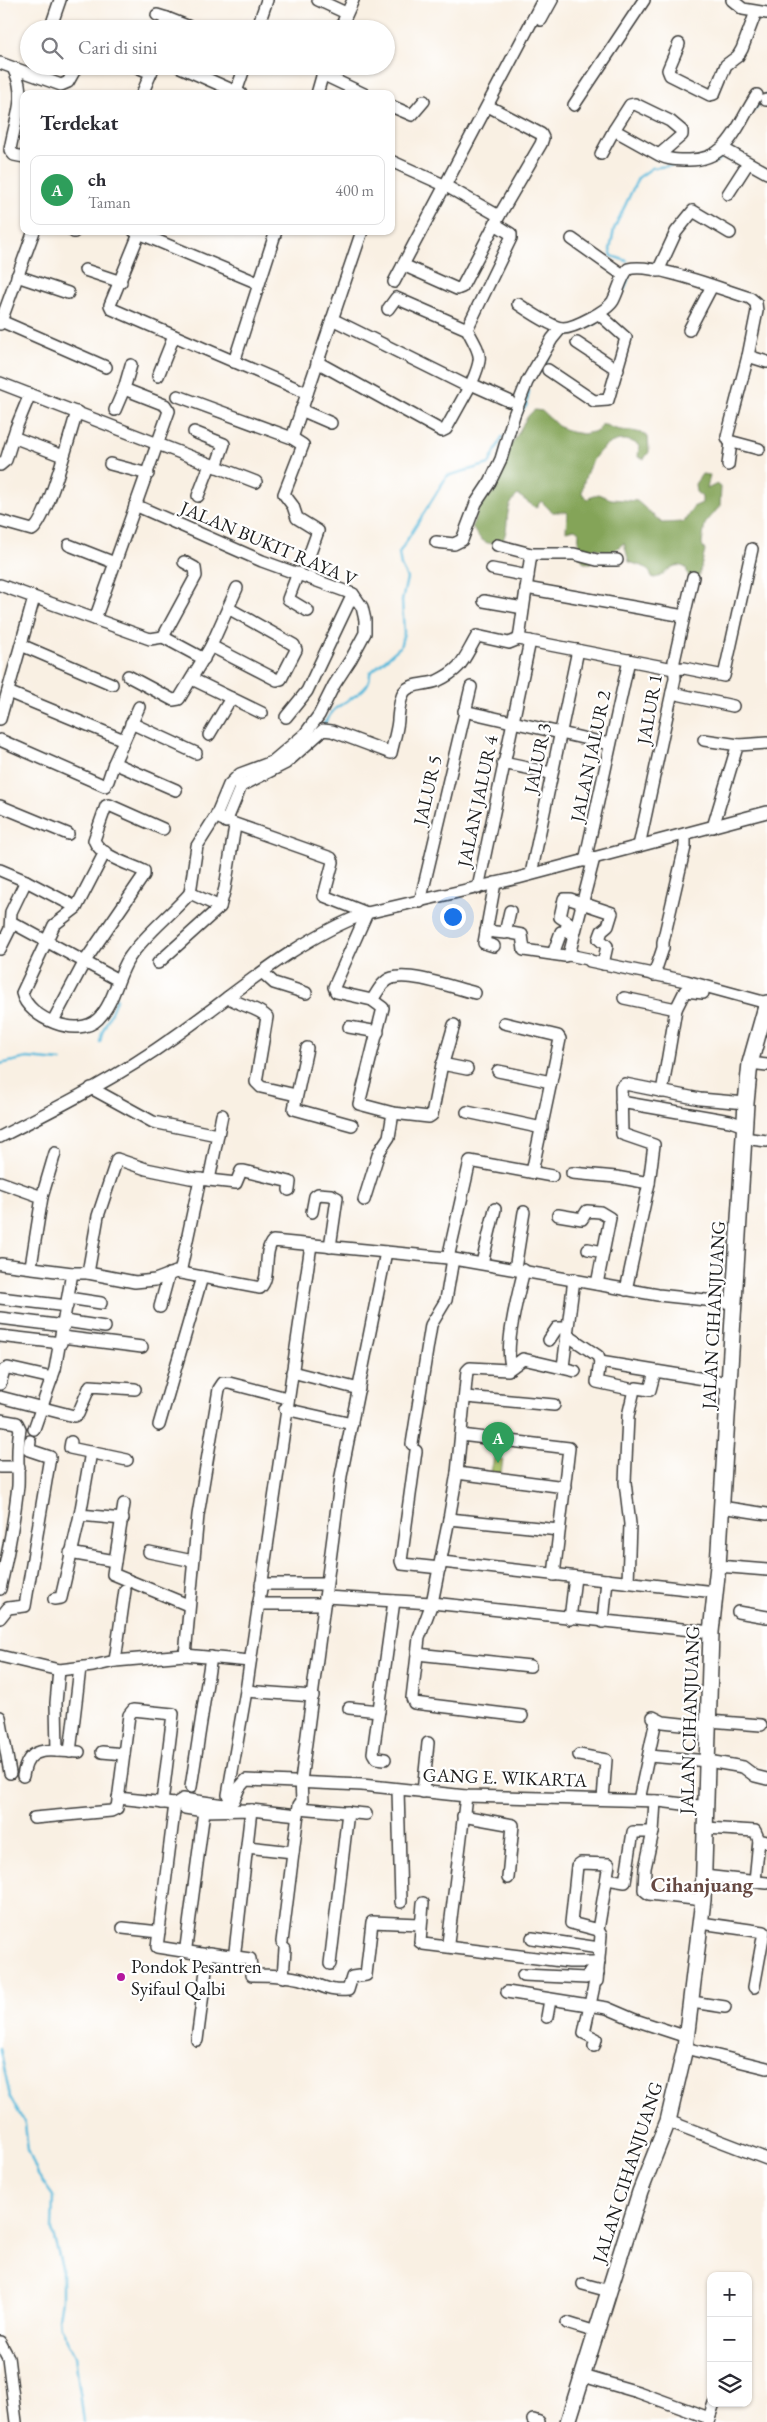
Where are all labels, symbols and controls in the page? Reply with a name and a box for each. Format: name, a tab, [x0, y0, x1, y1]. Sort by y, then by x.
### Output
search box	[20, 20, 395, 75]
icon: search	[38, 34, 66, 62]
text: Cari di sini	[78, 35, 157, 60]
text: Terdekat	[40, 109, 118, 136]
text: ch	[88, 167, 106, 192]
text: A	[51, 180, 63, 201]
text: 400 m	[335, 180, 374, 201]
text: Taman	[88, 192, 131, 213]
street label: JALAN BUKIT RAYA V	[175, 494, 361, 592]
street label: JALUR 1	[631, 672, 668, 748]
street label: JALAN JALUR 2	[564, 688, 617, 826]
street label: JALUR 3	[517, 721, 557, 797]
street label: JALAN JALUR 4	[451, 732, 504, 871]
street label: JALUR 5	[407, 753, 448, 830]
your location	[440, 904, 466, 930]
street label: JALAN CIHANJUANG	[696, 1220, 731, 1412]
pin: A	[482, 1422, 514, 1463]
street label: JALAN CIHANJUANG	[674, 1625, 705, 1817]
street label: GANG E. WIKARTA	[422, 1762, 588, 1793]
district label: Cihanjuang	[651, 1871, 754, 1898]
place label: Pondok Pesantren Syifaul Qalbi	[131, 1954, 262, 2001]
marker: Pondok Pesantren Syifaul Qalbi	[115, 1971, 127, 1983]
street label: JALAN CIHANJUANG	[586, 2078, 669, 2268]
map controls	[707, 2272, 752, 2407]
button: +	[707, 2272, 752, 2317]
button: −	[707, 2317, 752, 2362]
button: layers	[707, 2362, 752, 2407]

